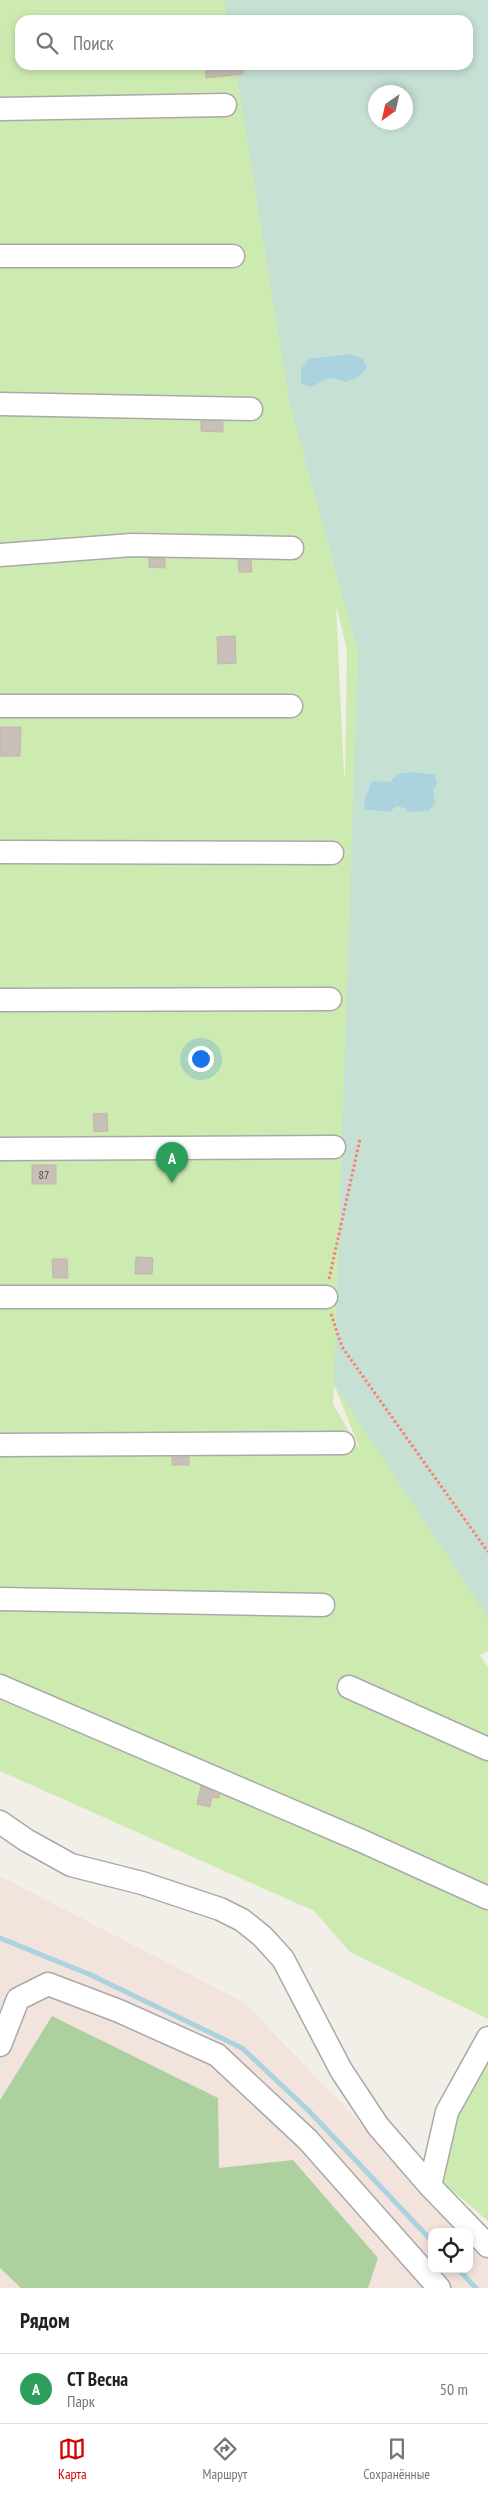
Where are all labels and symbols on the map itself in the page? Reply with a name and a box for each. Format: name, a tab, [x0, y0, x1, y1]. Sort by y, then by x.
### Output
north arrow	[368, 85, 413, 130]
your location	[188, 1046, 214, 1072]
pin: A	[156, 1142, 188, 1183]
house number: 87	[39, 1167, 49, 1182]

